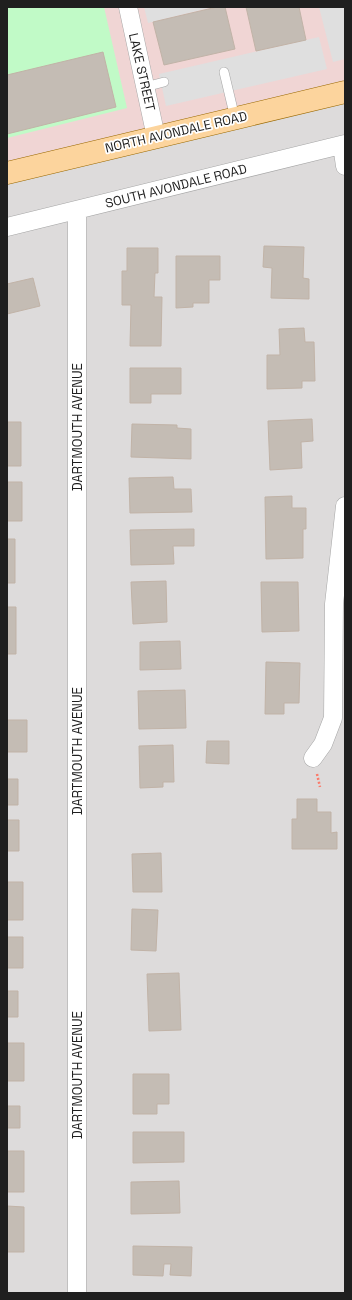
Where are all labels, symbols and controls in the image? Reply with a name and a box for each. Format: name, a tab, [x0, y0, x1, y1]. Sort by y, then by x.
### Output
street label: LAKE STREET	[125, 31, 159, 113]
street label: NORTH AVONDALE ROAD	[103, 107, 249, 157]
street label: SOUTH AVONDALE ROAD	[103, 160, 249, 212]
street label: DARTMOUTH AVENUE	[69, 363, 86, 491]
street label: DARTMOUTH AVENUE	[69, 687, 86, 815]
street label: DARTMOUTH AVENUE	[69, 1011, 86, 1139]

